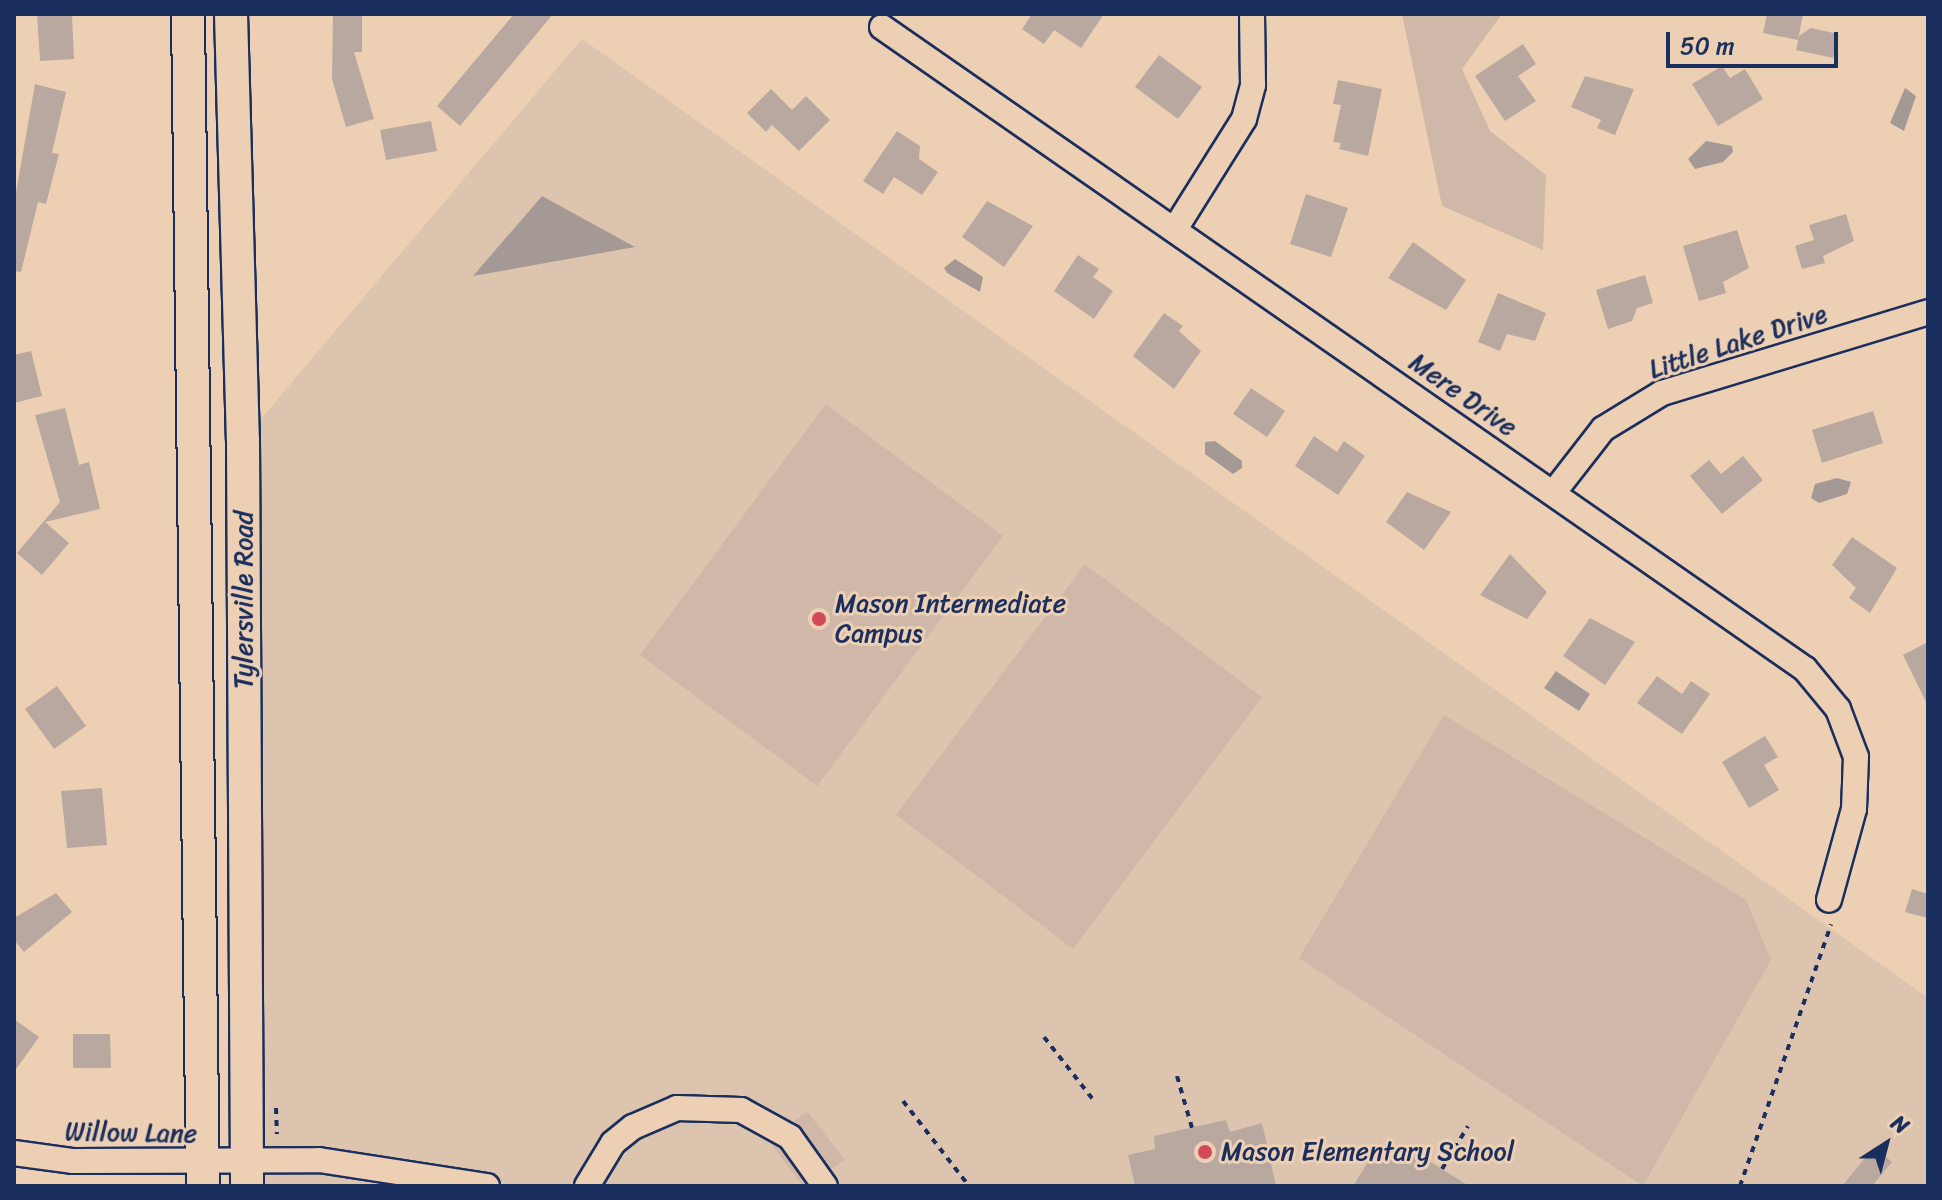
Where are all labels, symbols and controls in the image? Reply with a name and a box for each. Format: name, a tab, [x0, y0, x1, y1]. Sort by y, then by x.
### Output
scale bar	[1670, 16, 1842, 66]
text: 50 m	[1680, 25, 1735, 67]
street label: Little Lake Drive	[1645, 298, 1831, 386]
street label: Mere Drive	[1403, 347, 1523, 443]
street label: Tylersville Road	[228, 511, 260, 689]
place label: Mason Intermediate Campus	[835, 588, 1066, 650]
marker: Mason Intermediate Campus	[810, 610, 828, 628]
north arrow	[1846, 1104, 1926, 1184]
text: N	[1883, 1104, 1918, 1144]
street label: Willow Lane	[65, 1116, 197, 1150]
place label: Mason Elementary School	[1221, 1136, 1516, 1168]
marker: Mason Elementary School	[1196, 1143, 1214, 1161]

